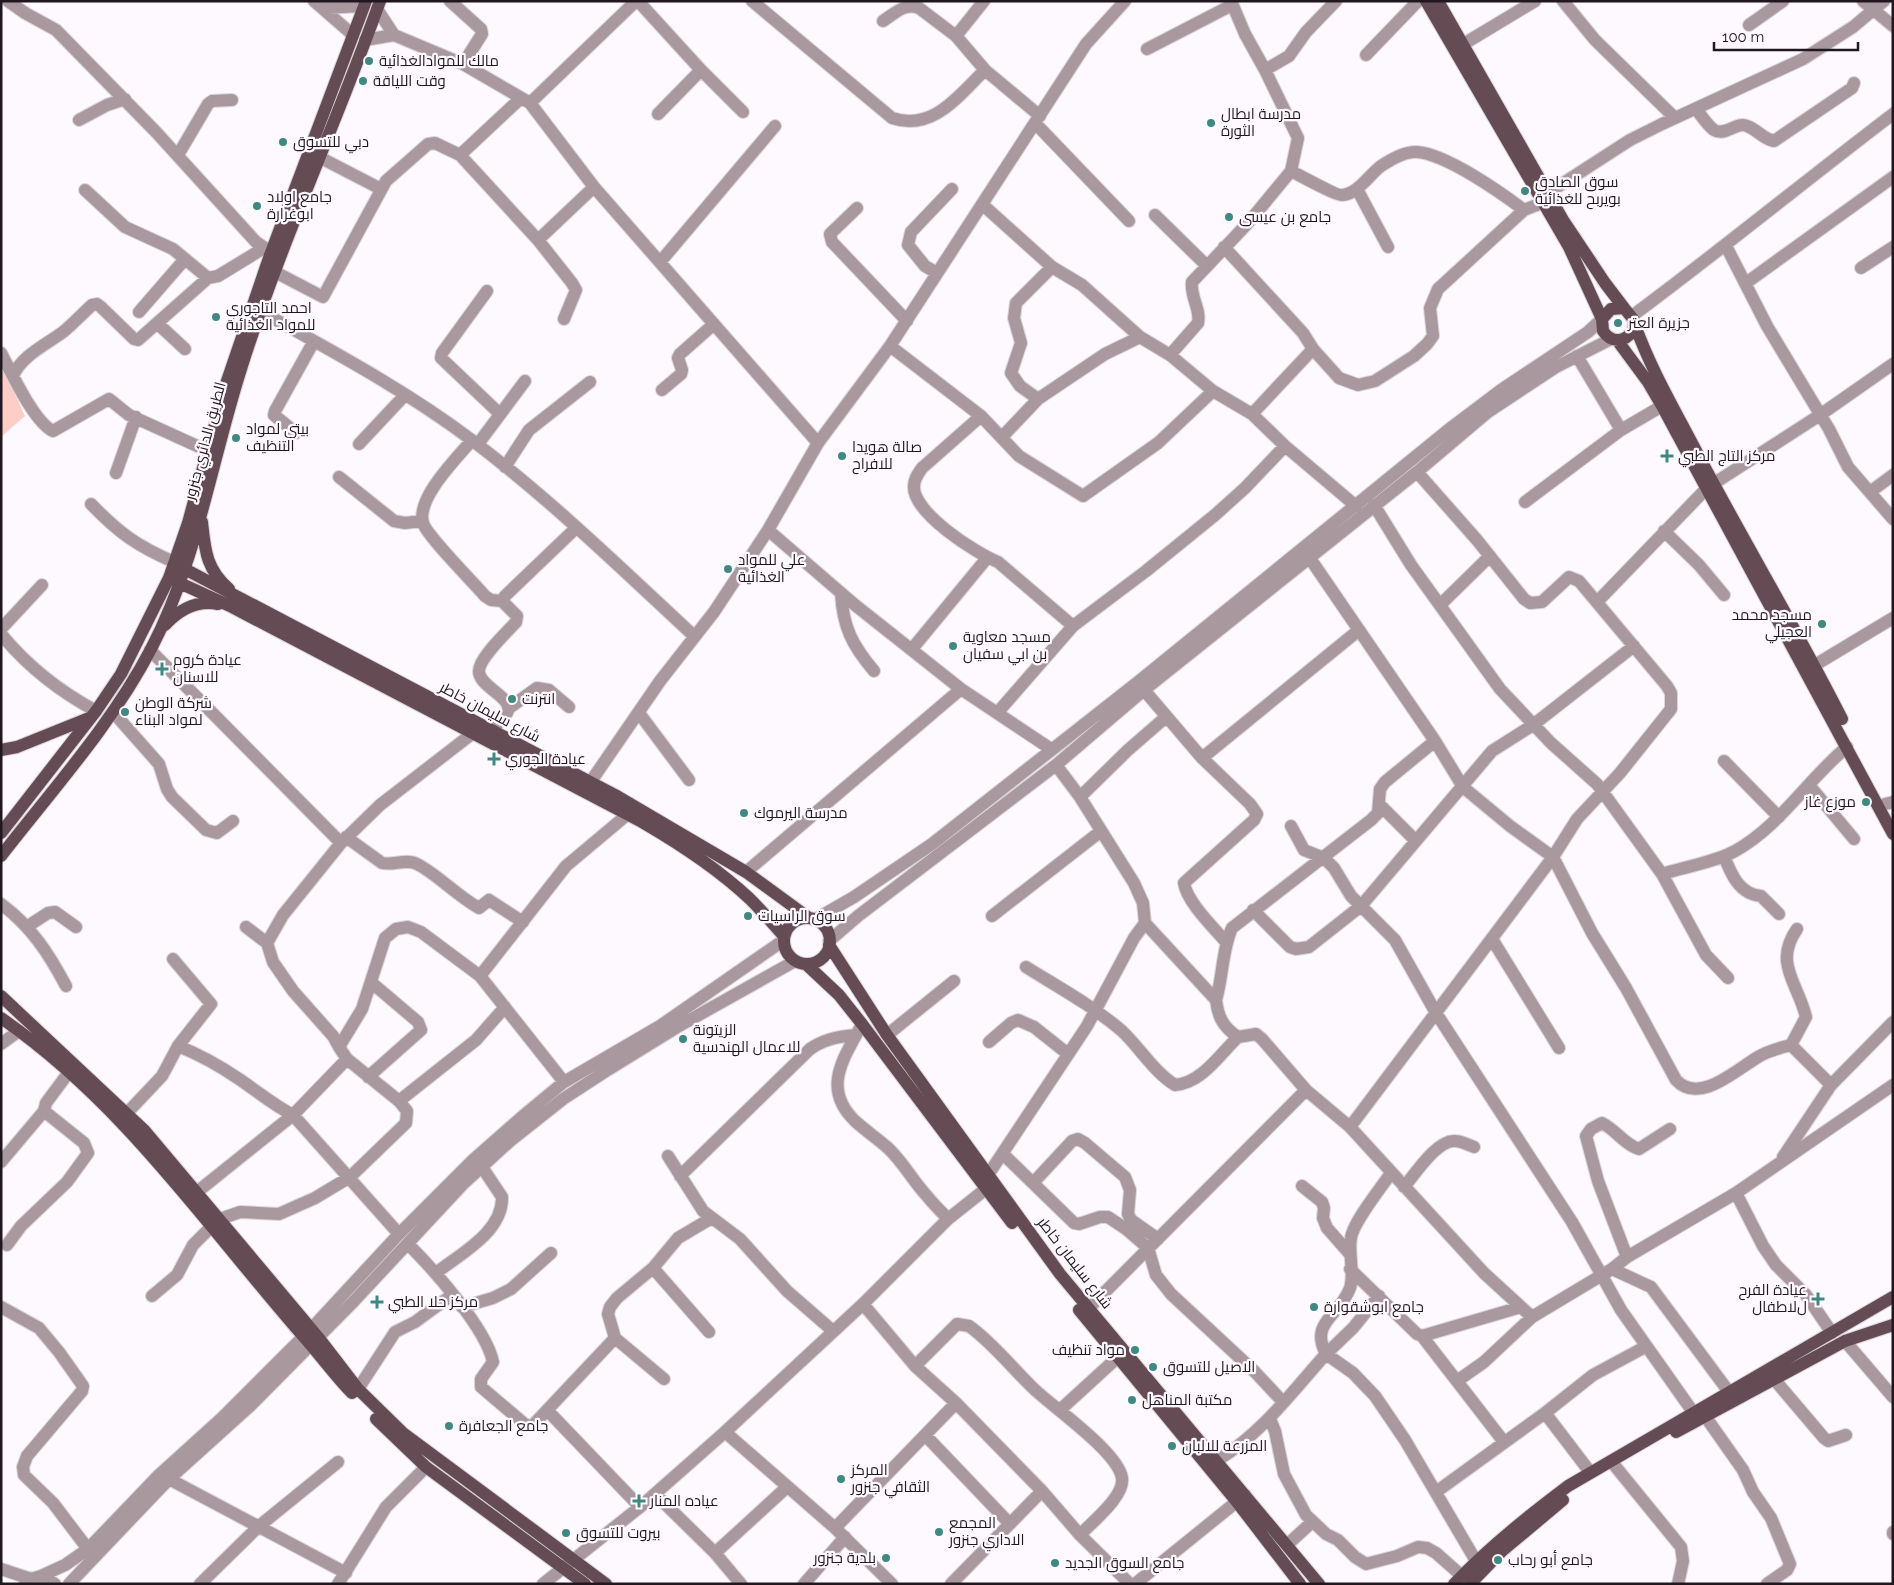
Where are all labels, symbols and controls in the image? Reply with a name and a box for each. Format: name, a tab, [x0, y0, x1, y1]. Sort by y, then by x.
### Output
scale bar	[1714, 20, 1858, 52]
text: 100 m	[1722, 28, 1764, 46]
place label: مالك للموادالغذائية	[379, 52, 499, 70]
marker: مالك للموادالغذائية	[363, 55, 375, 67]
place label: وقت اللياقة	[373, 72, 446, 90]
marker: وقت اللياقة	[357, 75, 369, 87]
place label: مدرسة ابطال الثورة	[1221, 105, 1301, 140]
marker: مدرسة ابطال الثورة	[1205, 117, 1217, 129]
place label: دبي للتسوق	[293, 133, 369, 154]
marker: دبي للتسوق	[277, 136, 289, 148]
place label: سوق الصادق بويربح للغذائية	[1535, 173, 1621, 210]
marker: سوق الصادق بويربح للغذائية	[1519, 185, 1531, 197]
place label: جامع اولاد ابوغرارة	[267, 188, 332, 223]
marker: جامع اولاد ابوغرارة	[251, 200, 263, 212]
place label: جامع بن عيسى	[1239, 208, 1331, 228]
marker: جامع بن عيسى	[1223, 211, 1235, 223]
place label: احمد التاجوري للمواد الغذائية	[226, 299, 315, 334]
marker: احمد التاجوري للمواد الغذائية	[210, 311, 222, 323]
place label: جزيرة العتر	[1627, 314, 1690, 332]
marker: جزيرة العتر	[1612, 317, 1624, 329]
street label: الطريق الدائري جنزور	[180, 380, 232, 504]
place label: بيتي لمواد التنظيف	[246, 420, 309, 455]
marker: بيتي لمواد التنظيف	[230, 432, 242, 444]
place label: صالة هويدا للافراح	[852, 438, 922, 475]
place label: مركز التاج الطبي	[1678, 447, 1775, 468]
marker: مركز التاج الطبي	[1660, 449, 1674, 463]
marker: صالة هويدا للافراح	[836, 450, 848, 462]
place label: علي للمواد الغذائية	[738, 551, 805, 586]
marker: علي للمواد الغذائية	[722, 563, 734, 575]
place label: مسجد محمد العجيلي	[1732, 606, 1812, 644]
marker: مسجد محمد العجيلي	[1816, 618, 1828, 630]
place label: مسجد معاوية بن ابي سفيان	[963, 628, 1051, 666]
marker: مسجد معاوية بن ابي سفيان	[947, 640, 959, 652]
place label: عيادة كروم للاسنان	[173, 651, 242, 687]
marker: عيادة كروم للاسنان	[155, 662, 169, 676]
street label: شارع سليمان خاطر	[435, 678, 543, 748]
place label: انترنت	[522, 690, 555, 708]
marker: انترنت	[506, 693, 518, 705]
place label: شركة الوطن لمواد البناء	[135, 694, 212, 729]
marker: شركة الوطن لمواد البناء	[119, 706, 131, 718]
place label: عيادة الجوري	[505, 750, 586, 771]
marker: عيادة الجوري	[487, 752, 501, 766]
place label: موزع غاز	[1803, 793, 1856, 813]
marker: موزع غاز	[1860, 796, 1872, 808]
place label: مدرسة اليرموك	[754, 804, 848, 822]
marker: مدرسة اليرموك	[738, 807, 750, 819]
place label: سوق الراسيات	[758, 907, 846, 926]
marker: سوق الراسيات	[742, 910, 754, 922]
place label: الزيتونة للاعمال الهندسية	[693, 1021, 800, 1057]
marker: الزيتونة للاعمال الهندسية	[677, 1033, 689, 1045]
street label: شارع سليمان خاطر	[1032, 1213, 1116, 1314]
place label: عيادة الفرح لﻻطفال	[1739, 1281, 1807, 1316]
marker: عيادة الفرح لﻻطفال	[1811, 1292, 1825, 1306]
place label: مركز حلا الطبي	[388, 1293, 478, 1314]
marker: مركز حلا الطبي	[370, 1295, 384, 1309]
place label: جامع ابوشقوارة	[1324, 1298, 1424, 1318]
marker: جامع ابوشقوارة	[1308, 1301, 1320, 1313]
place label: مواد تنظيف	[1052, 1341, 1125, 1359]
marker: مواد تنظيف	[1129, 1344, 1141, 1356]
place label: الاصيل للتسوق	[1163, 1358, 1255, 1377]
marker: الاصيل للتسوق	[1147, 1361, 1159, 1373]
place label: مكتبة المناهل	[1142, 1391, 1232, 1410]
marker: مكتبة المناهل	[1126, 1394, 1138, 1406]
place label: جامع الجعافرة	[459, 1417, 548, 1437]
marker: جامع الجعافرة	[443, 1420, 455, 1432]
place label: المزرعة للالبان	[1182, 1437, 1267, 1456]
marker: المزرعة للالبان	[1166, 1440, 1178, 1452]
place label: المركز الثقافي جنزور	[850, 1461, 930, 1499]
marker: المركز الثقافي جنزور	[835, 1473, 847, 1485]
place label: عياده المنار	[649, 1492, 719, 1510]
marker: عياده المنار	[632, 1494, 646, 1508]
place label: المجمع الاداري جنزور	[948, 1514, 1025, 1552]
place label: بيروت للتسوق	[576, 1524, 660, 1543]
marker: المجمع الاداري جنزور	[933, 1526, 945, 1538]
marker: بيروت للتسوق	[560, 1527, 572, 1539]
place label: بلدية جنزور	[813, 1549, 876, 1567]
place label: جامع أبو رحاب	[1508, 1550, 1593, 1571]
marker: بلدية جنزور	[880, 1552, 892, 1564]
place label: جامع السوق الجديد	[1065, 1554, 1184, 1574]
marker: جامع أبو رحاب	[1492, 1554, 1504, 1566]
marker: جامع السوق الجديد	[1049, 1557, 1061, 1569]

